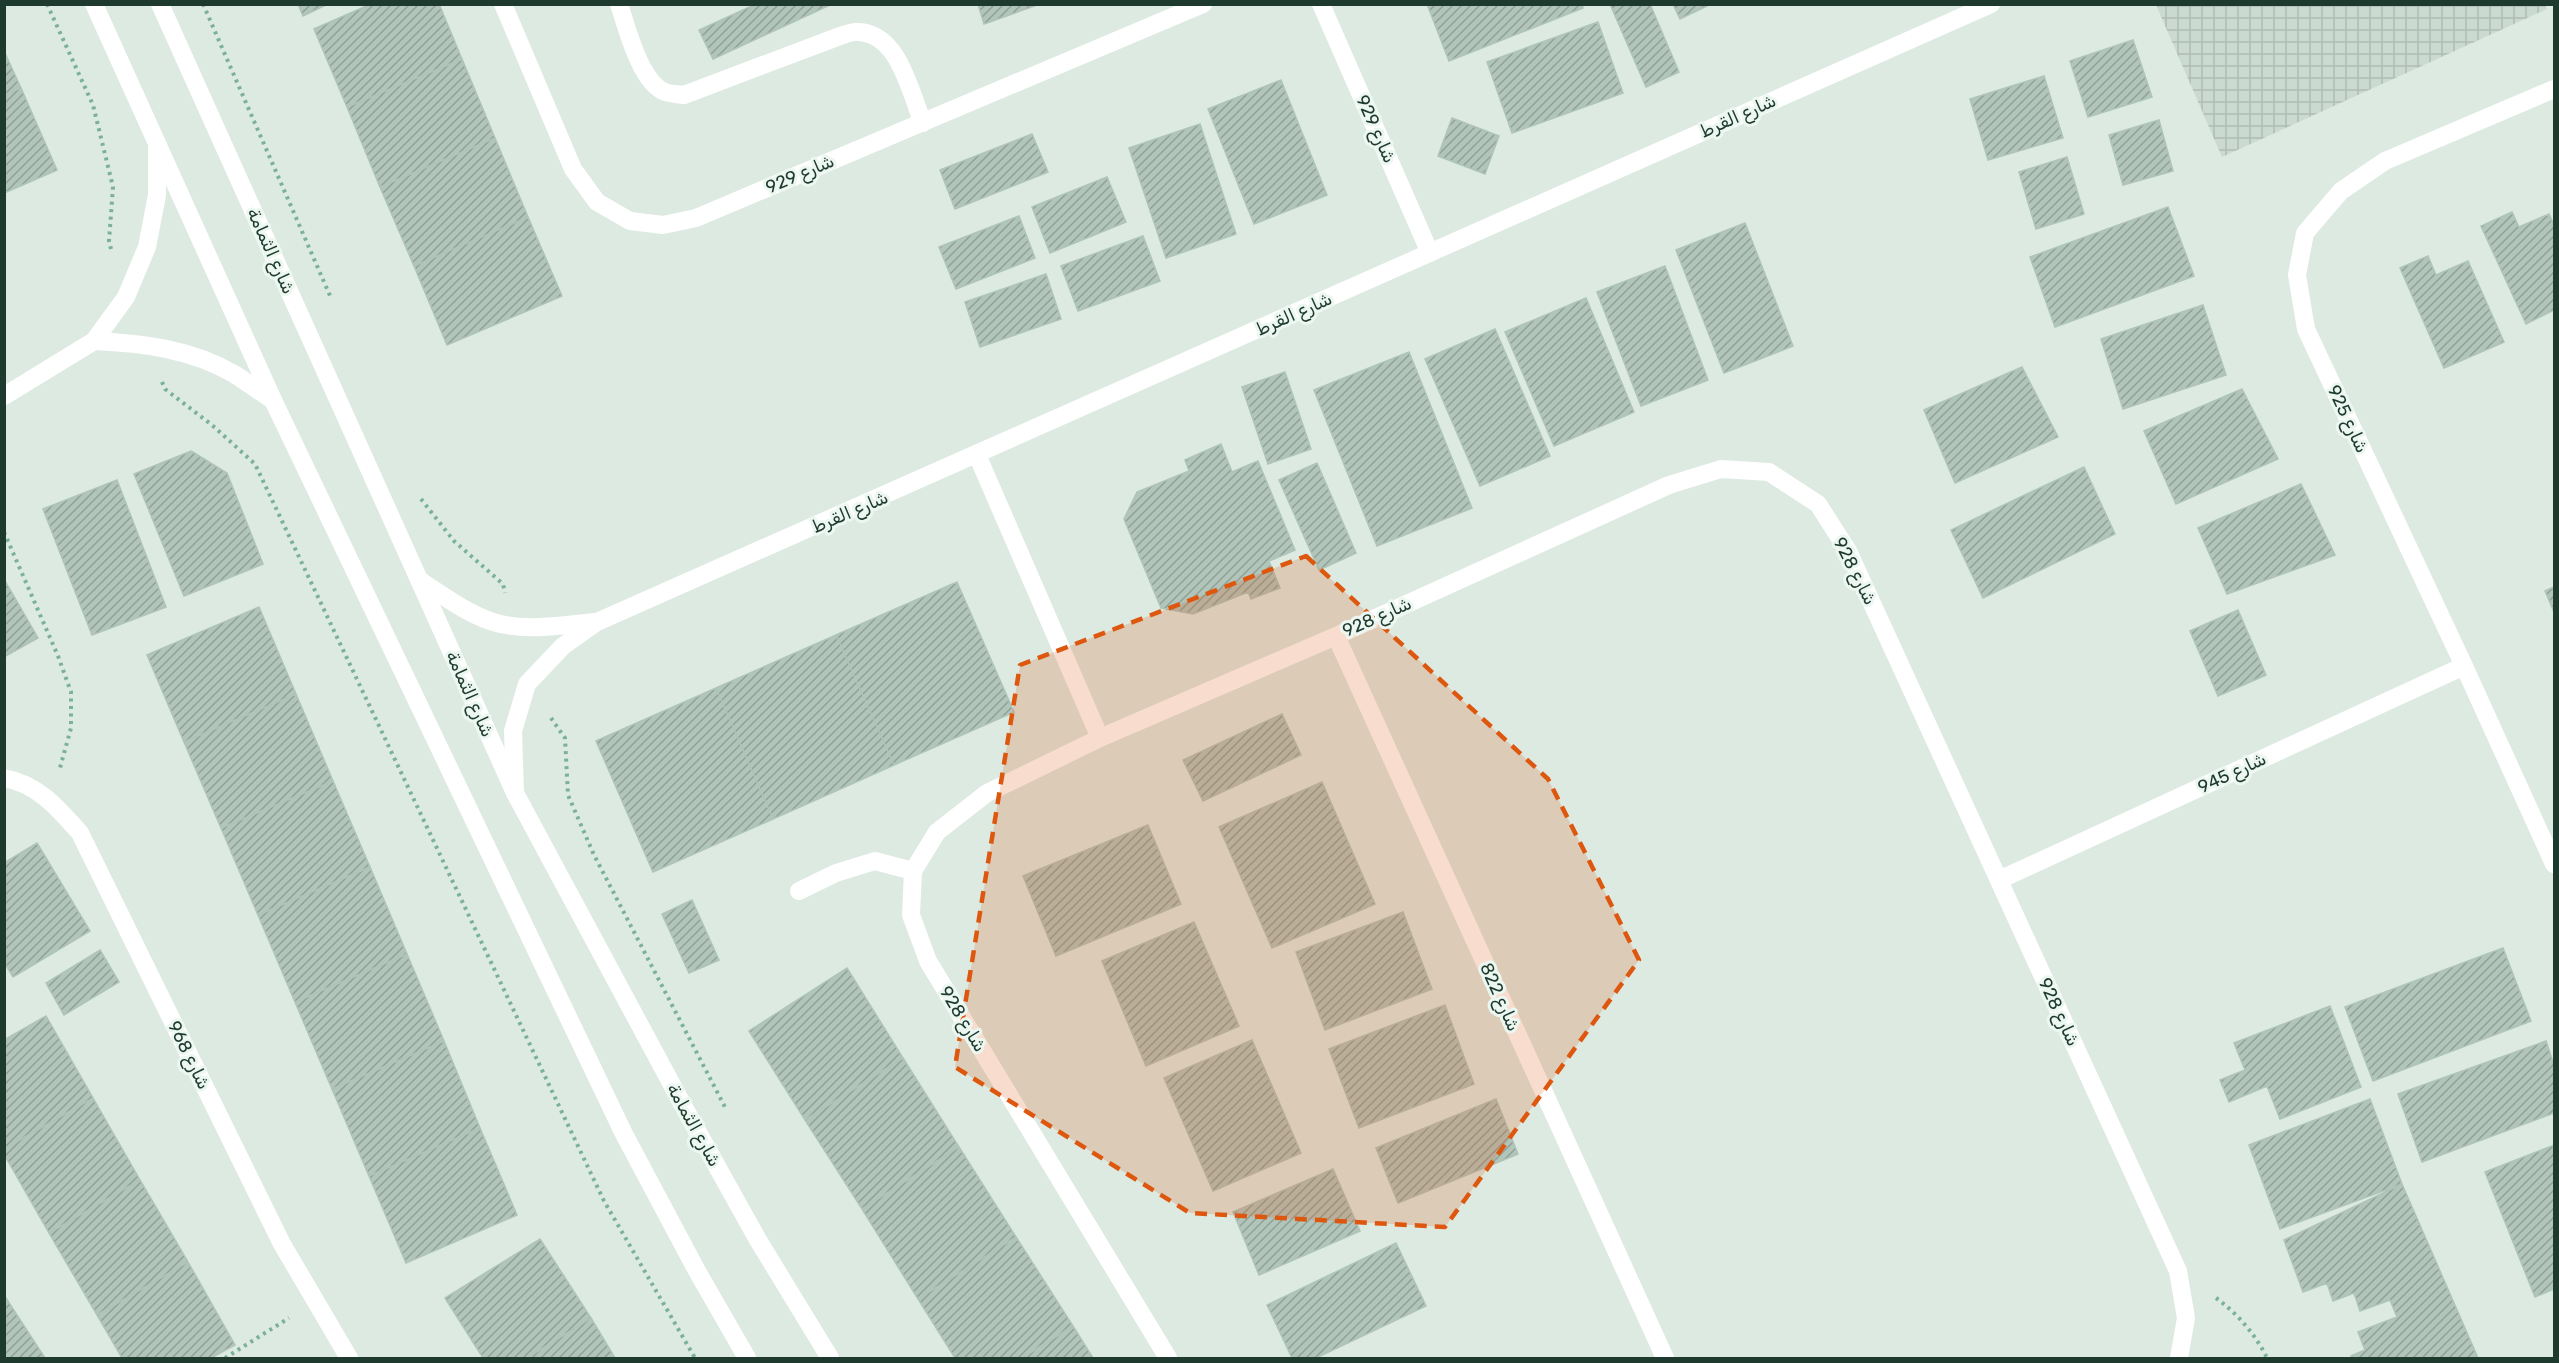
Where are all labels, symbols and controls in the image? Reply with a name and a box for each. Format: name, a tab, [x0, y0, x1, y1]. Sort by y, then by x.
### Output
street label: شارع القرط	[1697, 90, 1780, 143]
street label: شارع 929	[1350, 92, 1401, 167]
street label: شارع 929	[762, 150, 838, 199]
street label: شارع الثمامة	[241, 205, 300, 298]
street label: شارع القرط	[1253, 288, 1336, 341]
street label: شارع 925	[2322, 382, 2373, 457]
street label: شارع القرط	[809, 486, 892, 539]
street label: شارع 928	[1828, 533, 1881, 609]
street label: شارع 928	[1339, 592, 1415, 643]
street label: شارع الثمامة	[440, 648, 499, 741]
street label: شارع 945	[2194, 748, 2270, 799]
street label: شارع 822	[1474, 959, 1525, 1035]
street label: شارع 928	[2033, 974, 2084, 1050]
street label: شارع 928	[934, 982, 991, 1056]
street label: شارع 968	[162, 1017, 215, 1093]
street label: شارع الثمامة	[661, 1080, 726, 1171]

